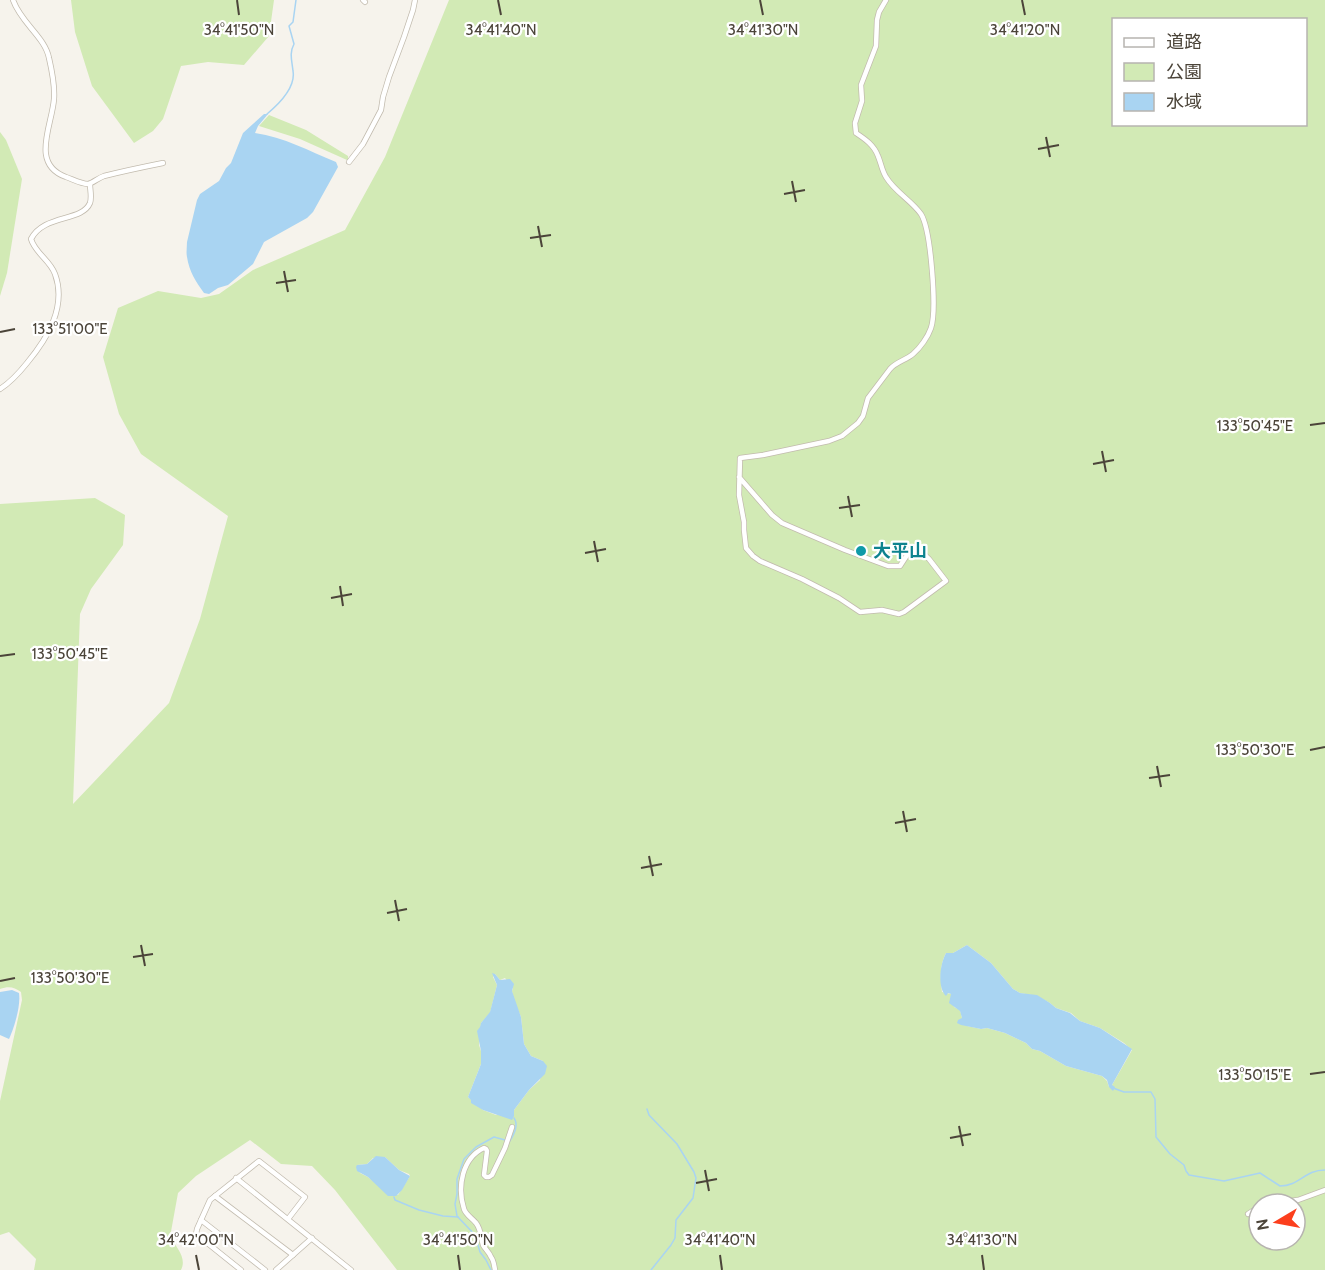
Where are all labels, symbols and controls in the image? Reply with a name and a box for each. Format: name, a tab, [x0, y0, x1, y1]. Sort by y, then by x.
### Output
legend	[1112, 18, 1307, 126]
text: 34°41'50"N	[204, 21, 274, 39]
text: 34°41'40"N	[466, 21, 536, 39]
text: 34°41'30"N	[728, 21, 798, 39]
text: 34°41'20"N	[990, 21, 1060, 39]
text: 道路	[1166, 31, 1202, 53]
text: 公園	[1166, 61, 1202, 83]
text: 水域	[1166, 91, 1202, 113]
text: 133°51'00"E	[32, 320, 108, 338]
text: 133°50'45"E	[1217, 417, 1293, 435]
place label: 大平山	[873, 540, 927, 562]
marker: 大平山	[854, 544, 868, 558]
text: 133°50'45"E	[32, 645, 108, 663]
text: 133°50'30"E	[1216, 741, 1294, 759]
text: 133°50'30"E	[31, 969, 109, 987]
text: 133°50'15"E	[1219, 1066, 1291, 1084]
north arrow	[1247, 1192, 1307, 1252]
text: N	[1252, 1217, 1273, 1232]
text: 34°42'00"N	[158, 1231, 234, 1249]
text: 34°41'50"N	[423, 1231, 493, 1249]
text: 34°41'40"N	[685, 1231, 755, 1249]
text: 34°41'30"N	[947, 1231, 1017, 1249]

